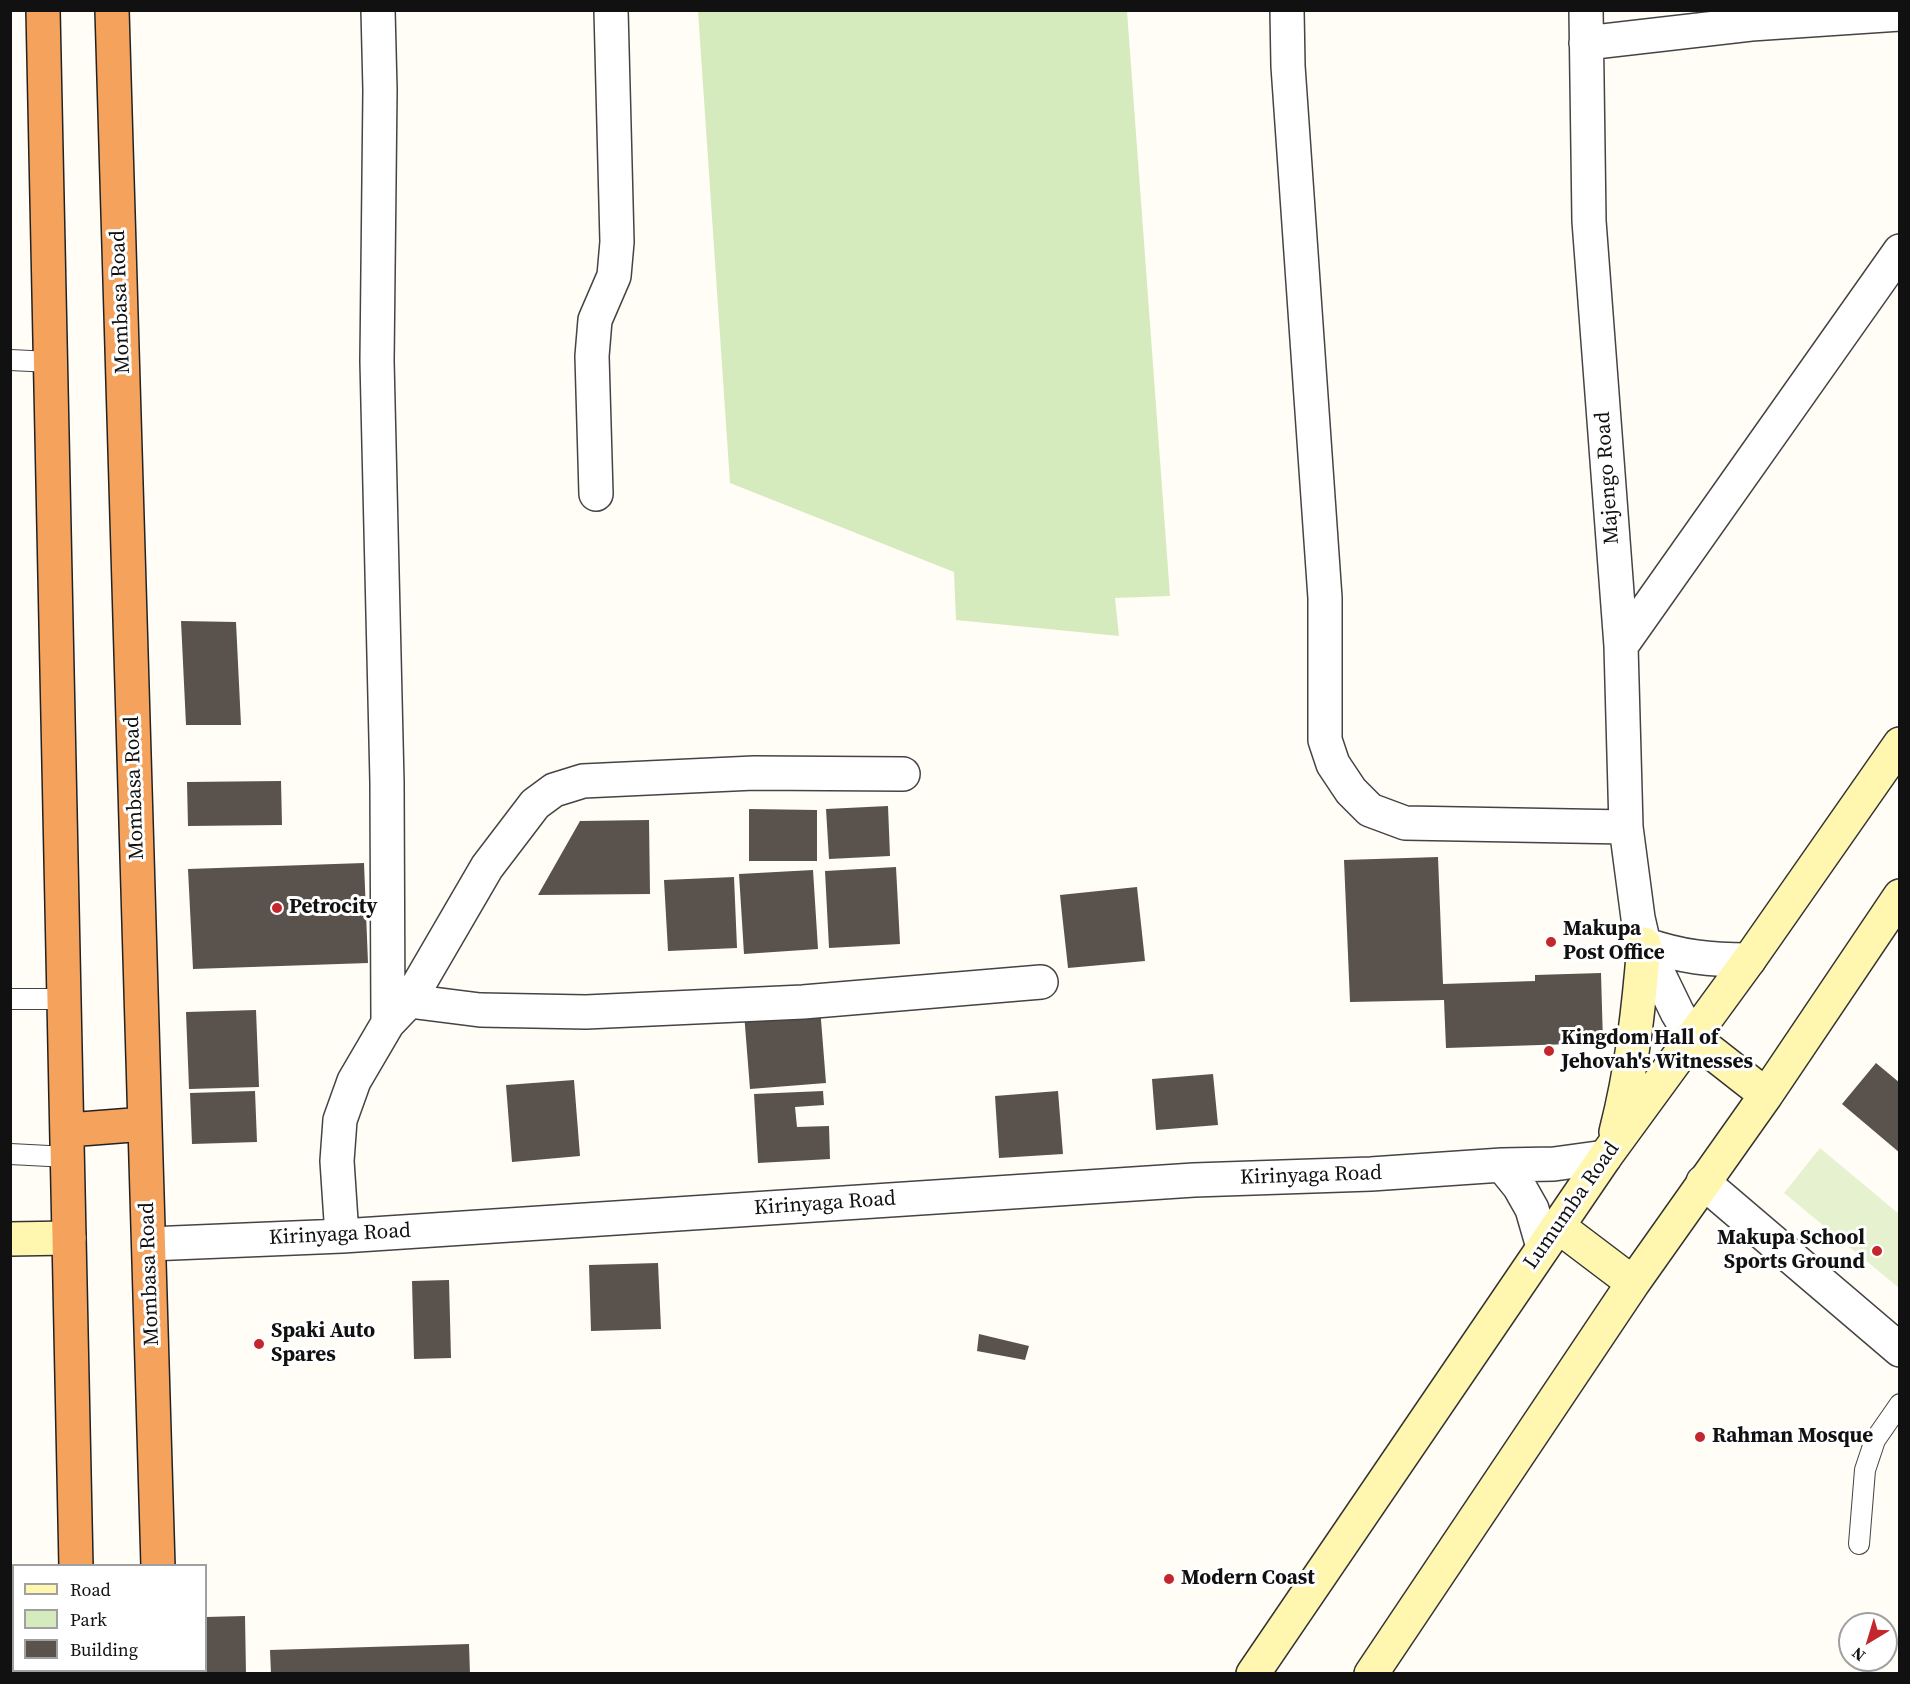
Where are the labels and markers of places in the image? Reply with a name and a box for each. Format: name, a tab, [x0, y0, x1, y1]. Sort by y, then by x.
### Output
place label: Petrocity	[289, 895, 378, 921]
marker: Petrocity	[270, 901, 284, 915]
place label: Makupa Post Office	[1563, 917, 1665, 967]
marker: Makupa Post Office	[1544, 935, 1558, 949]
place label: Kingdom Hall of Jehovah's Witnesses	[1561, 1026, 1753, 1076]
marker: Kingdom Hall of Jehovah's Witnesses	[1542, 1044, 1556, 1058]
place label: Makupa School Sports Ground	[1717, 1226, 1865, 1276]
marker: Makupa School Sports Ground	[1870, 1244, 1884, 1258]
place label: Spaki Auto Spares	[271, 1319, 375, 1369]
marker: Spaki Auto Spares	[252, 1337, 266, 1351]
place label: Rahman Mosque	[1712, 1424, 1873, 1450]
marker: Rahman Mosque	[1693, 1430, 1707, 1444]
place label: Modern Coast	[1181, 1566, 1315, 1592]
marker: Modern Coast	[1162, 1572, 1176, 1586]

